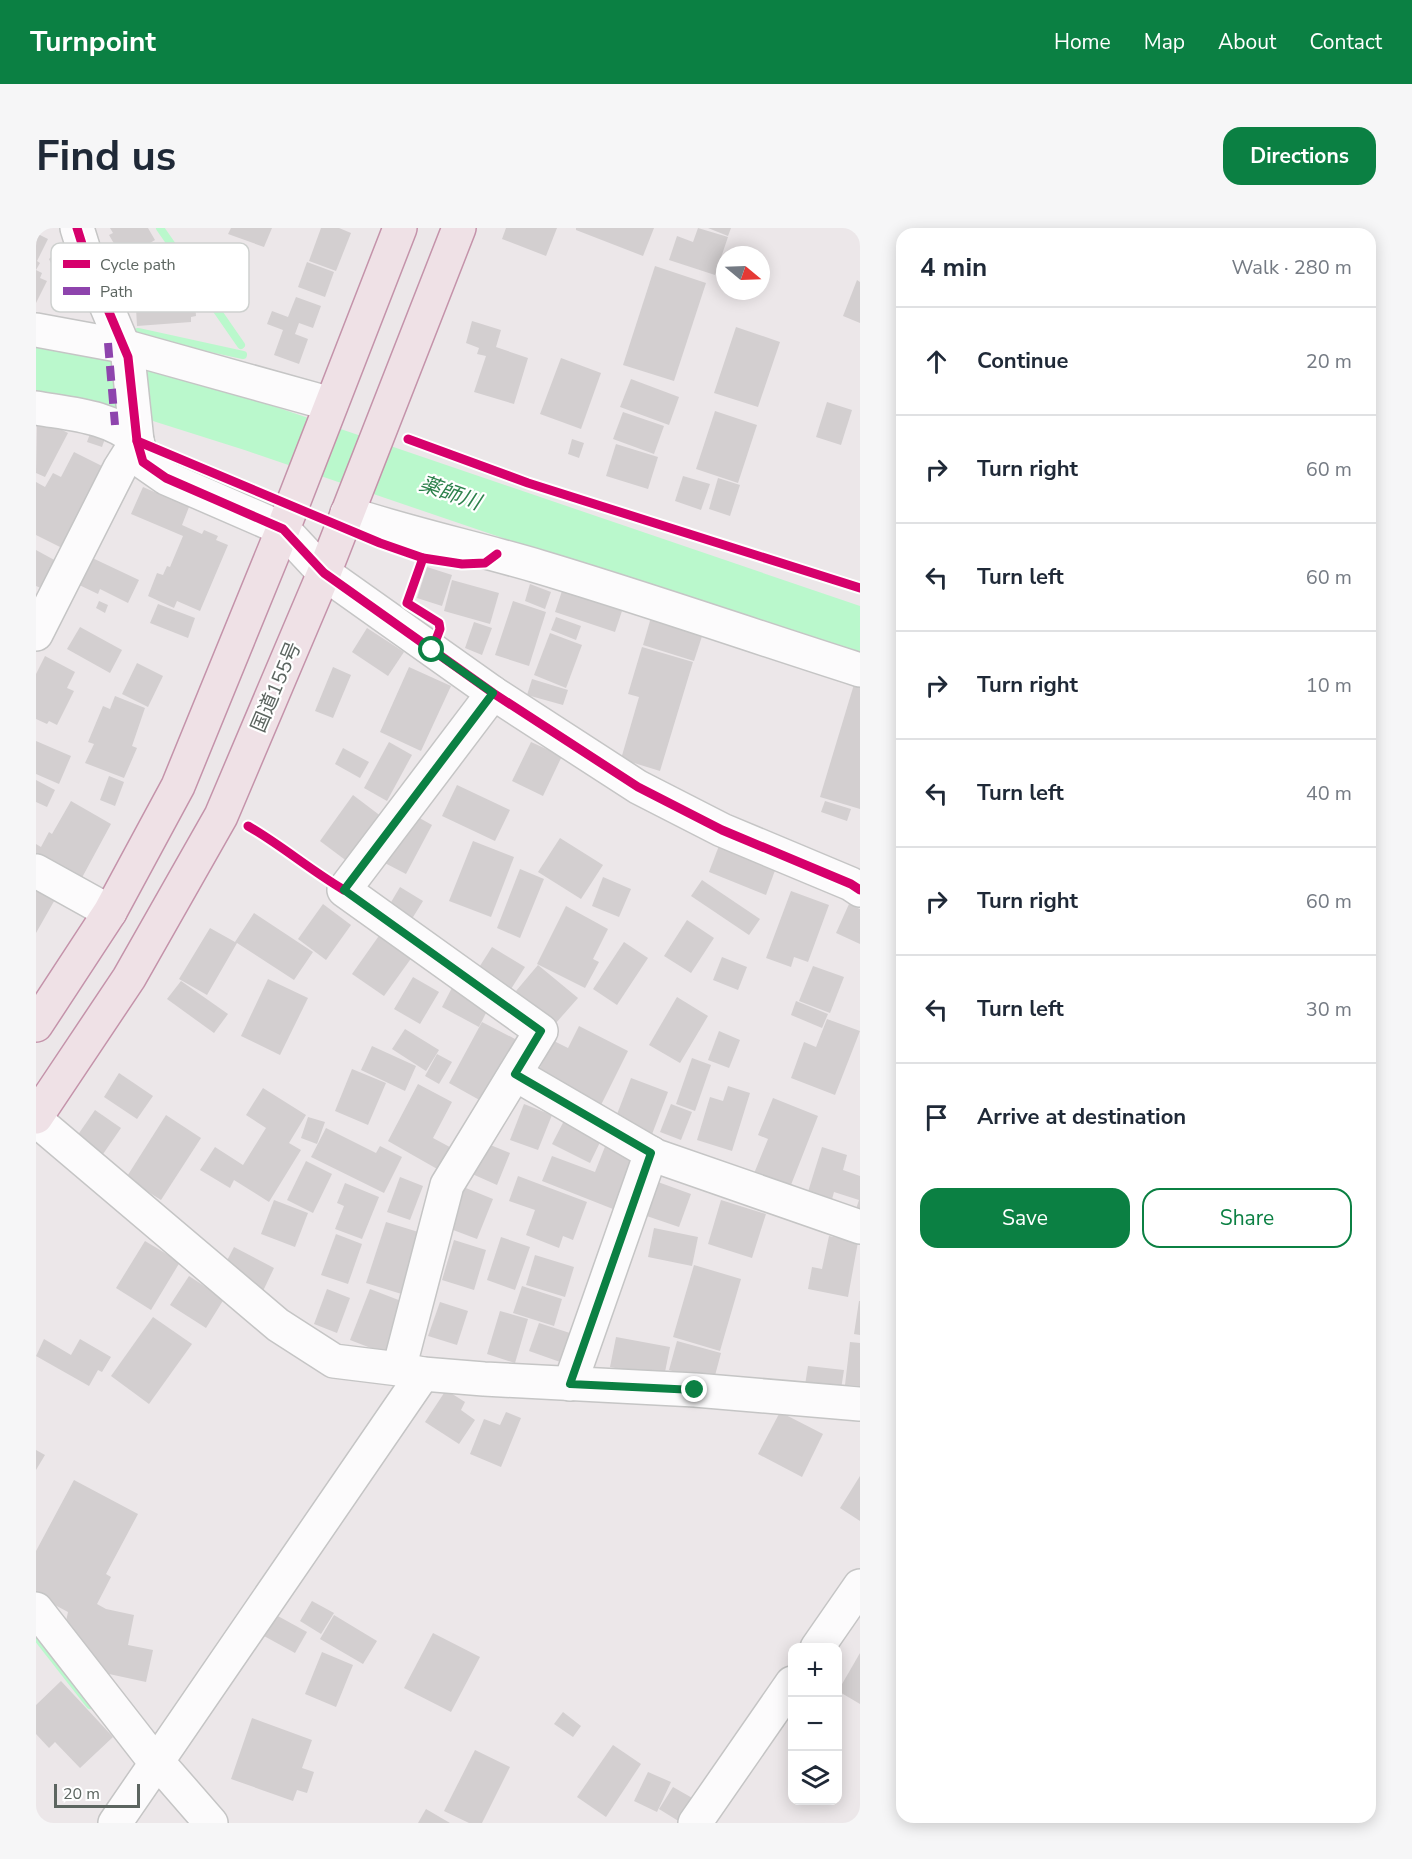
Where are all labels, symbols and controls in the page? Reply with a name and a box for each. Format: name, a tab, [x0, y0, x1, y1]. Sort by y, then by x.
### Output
text: Turnpoint	[30, 23, 156, 61]
text: Home	[1054, 28, 1111, 56]
text: Map	[1144, 28, 1185, 56]
text: About	[1218, 28, 1276, 56]
text: Contact	[1309, 28, 1382, 56]
button: Directions	[1223, 127, 1376, 185]
text: Find us	[36, 128, 176, 185]
legend	[51, 243, 249, 312]
north arrow	[716, 246, 770, 300]
text: 4 min	[920, 250, 987, 285]
text: Cycle path	[100, 254, 176, 276]
text: Walk · 280 m	[1232, 254, 1352, 281]
text: Path	[100, 281, 133, 303]
icon: ahead	[920, 345, 953, 378]
text: Continue	[977, 346, 1068, 376]
text: 20 m	[1306, 348, 1352, 375]
icon: right	[920, 453, 953, 486]
text: Turn right	[977, 454, 1078, 484]
text: 60 m	[1306, 456, 1352, 483]
water label: 薬師川	[416, 470, 486, 517]
icon: left	[920, 561, 953, 594]
text: Turn left	[977, 562, 1064, 592]
text: 60 m	[1306, 564, 1352, 591]
route start	[418, 636, 444, 662]
street label: 国道155号	[245, 638, 307, 736]
icon: right	[920, 669, 953, 702]
text: Turn right	[977, 670, 1078, 700]
text: 10 m	[1306, 672, 1352, 699]
icon: left	[920, 777, 953, 810]
text: Turn left	[977, 778, 1064, 808]
text: 40 m	[1306, 780, 1352, 807]
icon: right	[920, 885, 953, 918]
text: Turn right	[977, 886, 1078, 916]
text: 60 m	[1306, 888, 1352, 915]
icon: left	[920, 993, 953, 1026]
text: Turn left	[977, 994, 1064, 1024]
text: 30 m	[1306, 996, 1352, 1023]
icon: arrive	[920, 1101, 953, 1134]
text: Arrive at destination	[977, 1102, 1186, 1132]
button: Save	[920, 1188, 1130, 1248]
button: Share	[1142, 1188, 1352, 1248]
route end	[681, 1376, 707, 1402]
map controls	[788, 1643, 842, 1805]
button: +	[788, 1643, 842, 1697]
button: −	[788, 1697, 842, 1751]
button: layers	[788, 1751, 842, 1805]
scale bar	[54, 1781, 140, 1808]
text: 20 m	[63, 1783, 100, 1805]

